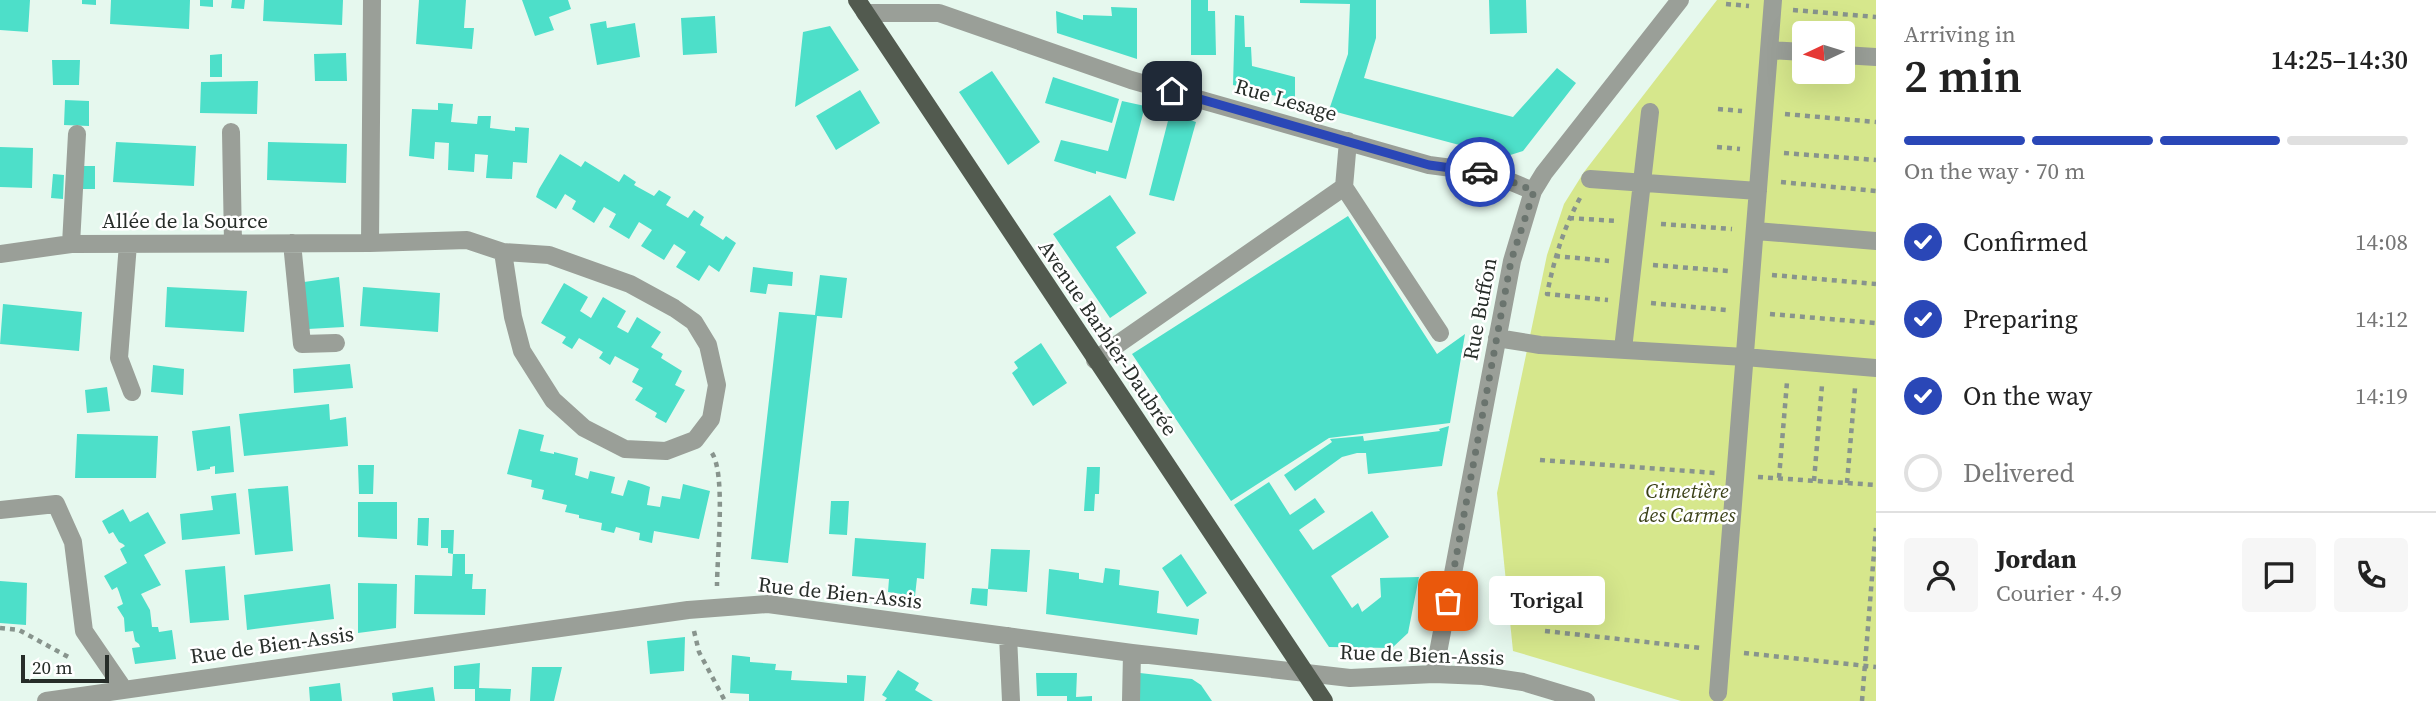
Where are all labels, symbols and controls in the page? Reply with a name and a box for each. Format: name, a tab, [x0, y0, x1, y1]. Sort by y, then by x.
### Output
text: Arriving in	[1904, 18, 2016, 50]
north arrow	[1792, 21, 1855, 84]
map controls	[1792, 21, 1855, 84]
text: 14:25–14:30	[2271, 42, 2408, 78]
text: 2 min	[1904, 44, 2022, 107]
pin	[1142, 61, 1202, 121]
street label: Rue Lesage	[1232, 71, 1341, 128]
icon: home	[1153, 72, 1191, 110]
courier	[1445, 137, 1515, 207]
icon: car	[1461, 153, 1499, 191]
text: On the way · 70 m	[1904, 155, 2085, 187]
street label: Allée de la Source	[102, 206, 268, 235]
icon: check	[1904, 223, 1942, 261]
text: Confirmed	[1963, 224, 2088, 260]
text: 14:08	[2355, 226, 2408, 258]
street label: Avenue Barbier-Daubrée	[1032, 234, 1185, 441]
street label: Rue Buffon	[1455, 255, 1504, 363]
icon: check	[1904, 300, 1942, 338]
text: Preparing	[1963, 301, 2078, 337]
text: 14:12	[2355, 303, 2408, 335]
icon: check	[1904, 377, 1942, 415]
text: On the way	[1963, 378, 2092, 414]
text: 14:19	[2355, 380, 2408, 412]
text: Delivered	[1963, 455, 2074, 491]
park label: Cimetière des Carmes	[1638, 476, 1736, 529]
button: person	[1904, 538, 1978, 612]
button: chat	[2242, 538, 2316, 612]
button: phone	[2334, 538, 2408, 612]
text: Jordan	[1996, 541, 2077, 577]
street label: Rue de Bien-Assis	[757, 569, 924, 616]
pin	[1418, 571, 1478, 631]
callout: Torigal	[1490, 576, 1606, 626]
text: Courier · 4.9	[1996, 577, 2122, 609]
icon: bag	[1429, 582, 1467, 620]
text: Torigal	[1510, 584, 1584, 616]
street label: Rue de Bien-Assis	[188, 619, 356, 670]
street label: Rue de Bien-Assis	[1339, 637, 1505, 672]
scale bar	[21, 652, 108, 684]
text: 20 m	[32, 654, 73, 680]

